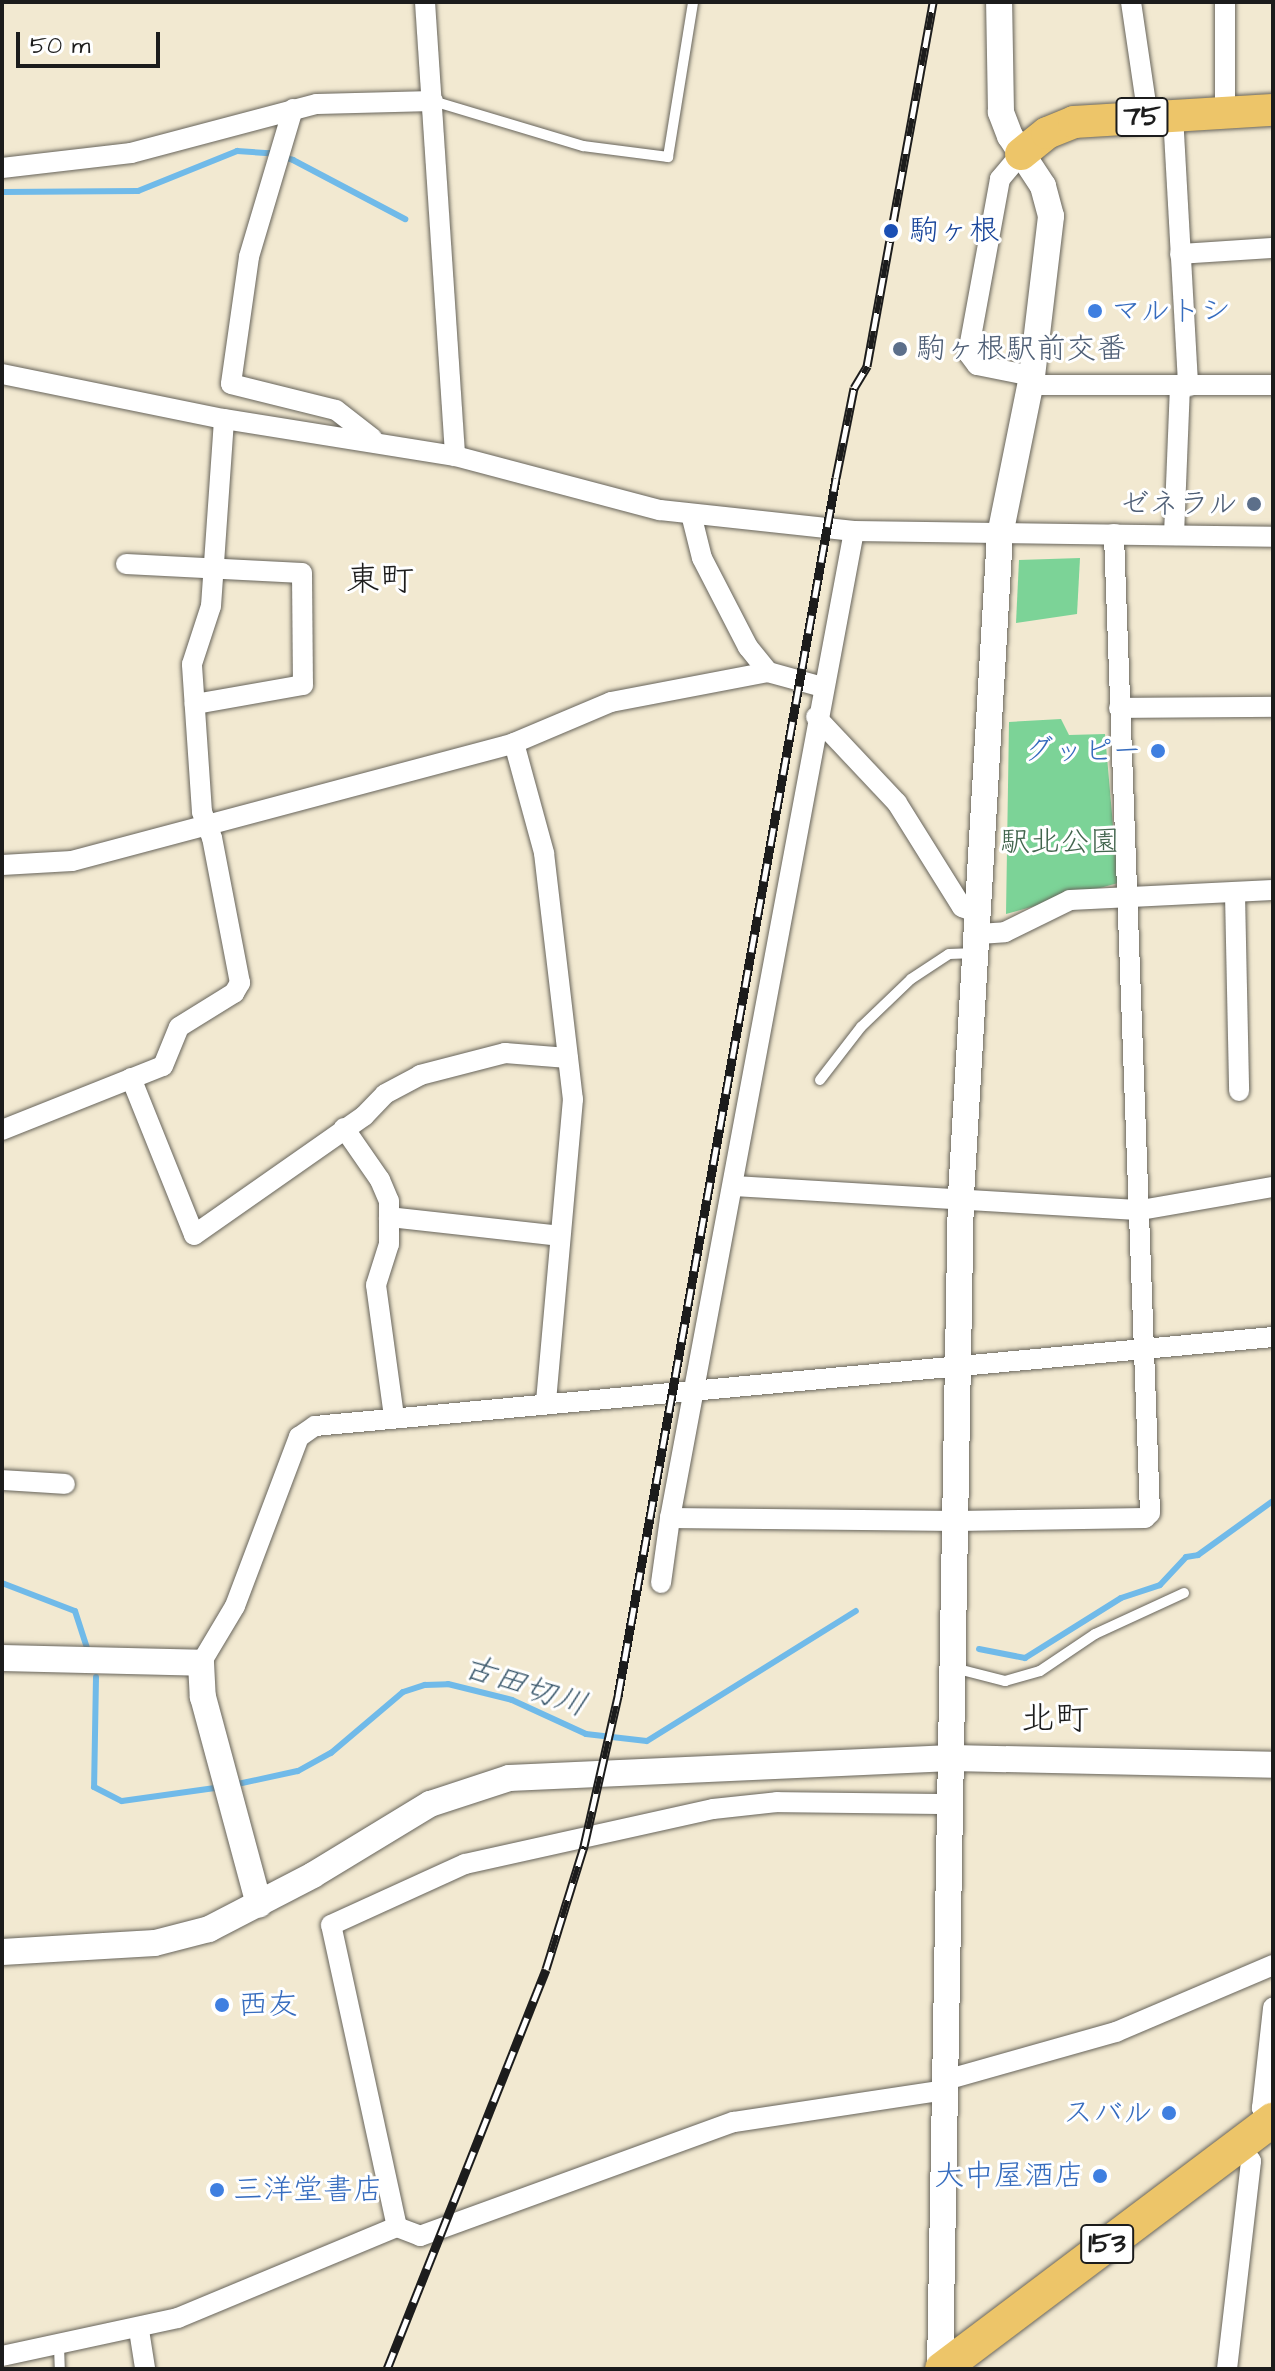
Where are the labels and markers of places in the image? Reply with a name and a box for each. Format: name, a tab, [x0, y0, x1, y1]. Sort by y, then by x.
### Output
place label: 駒ヶ根	[909, 213, 999, 249]
marker: 駒ヶ根	[880, 220, 902, 242]
place label: マルトシ	[1111, 293, 1231, 329]
marker: マルトシ	[1086, 302, 1104, 320]
place label: 駒ヶ根駅前交番	[916, 331, 1126, 367]
marker: 駒ヶ根駅前交番	[891, 340, 909, 358]
place label: ゼネラル	[1118, 486, 1238, 522]
marker: ゼネラル	[1245, 495, 1263, 513]
place label: グッピー	[1024, 733, 1142, 769]
marker: グッピー	[1149, 742, 1167, 760]
place label: 西友	[238, 1987, 298, 2023]
marker: 西友	[213, 1996, 231, 2014]
place label: スバル	[1063, 2095, 1153, 2131]
marker: スバル	[1160, 2104, 1178, 2122]
place label: 大中屋酒店	[934, 2158, 1084, 2194]
marker: 大中屋酒店	[1091, 2167, 1109, 2185]
place label: 三洋堂書店	[233, 2172, 383, 2208]
marker: 三洋堂書店	[208, 2181, 226, 2199]

